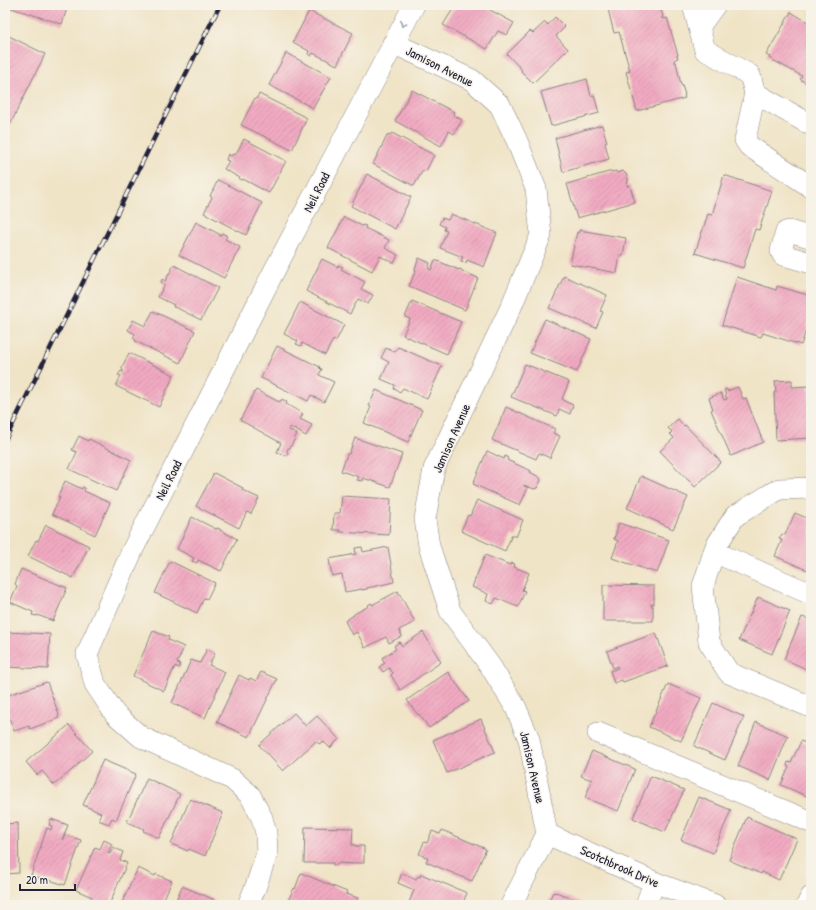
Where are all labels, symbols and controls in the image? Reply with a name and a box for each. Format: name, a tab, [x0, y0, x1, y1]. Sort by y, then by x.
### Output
one-way arrow	[401, 20, 408, 27]
street label: Jamison Avenue	[403, 41, 477, 91]
street label: Neil Road	[298, 169, 334, 215]
street label: Jamison Avenue	[428, 401, 474, 475]
street label: Neil Road	[150, 457, 186, 503]
street label: Jamison Avenue	[516, 729, 550, 805]
street label: Scotchbrook Drive	[578, 841, 662, 891]
scale bar	[20, 866, 75, 892]
text: 20 m	[26, 871, 48, 888]

